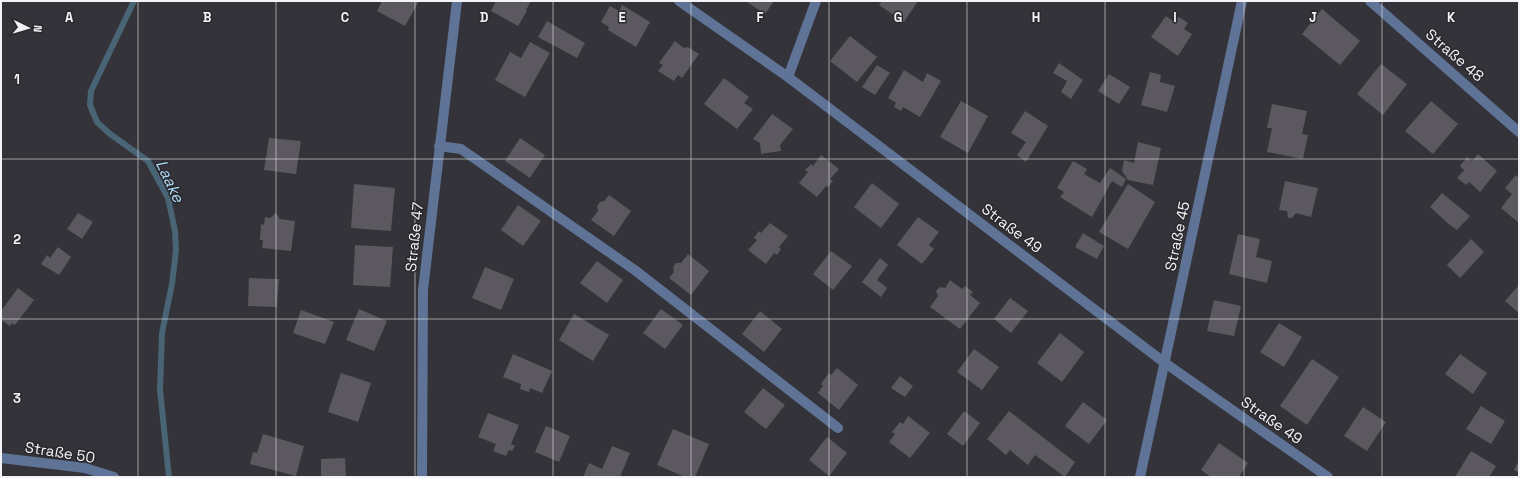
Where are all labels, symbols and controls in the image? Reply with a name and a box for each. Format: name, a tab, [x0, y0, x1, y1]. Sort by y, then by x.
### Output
north arrow	[8, 8, 48, 48]
text: A	[65, 9, 74, 26]
text: B	[203, 9, 212, 26]
text: C	[341, 9, 349, 26]
text: D	[480, 9, 489, 26]
text: E	[618, 9, 626, 26]
text: F	[757, 9, 764, 26]
text: G	[894, 9, 902, 26]
text: H	[1032, 9, 1040, 26]
text: I	[1173, 9, 1177, 26]
text: J	[1309, 9, 1317, 26]
text: K	[1447, 9, 1456, 26]
text: N	[31, 25, 45, 33]
street label: Straße 48	[1422, 25, 1488, 85]
text: 1	[14, 71, 20, 88]
water label: Laake	[151, 156, 189, 206]
street label: Straße 49	[978, 199, 1046, 257]
street label: Straße 45	[1160, 199, 1194, 273]
street label: Straße 47	[401, 201, 427, 273]
text: 2	[13, 231, 21, 248]
text: 3	[13, 390, 21, 407]
street label: Straße 49	[1238, 392, 1306, 448]
street label: Straße 50	[24, 437, 96, 467]

